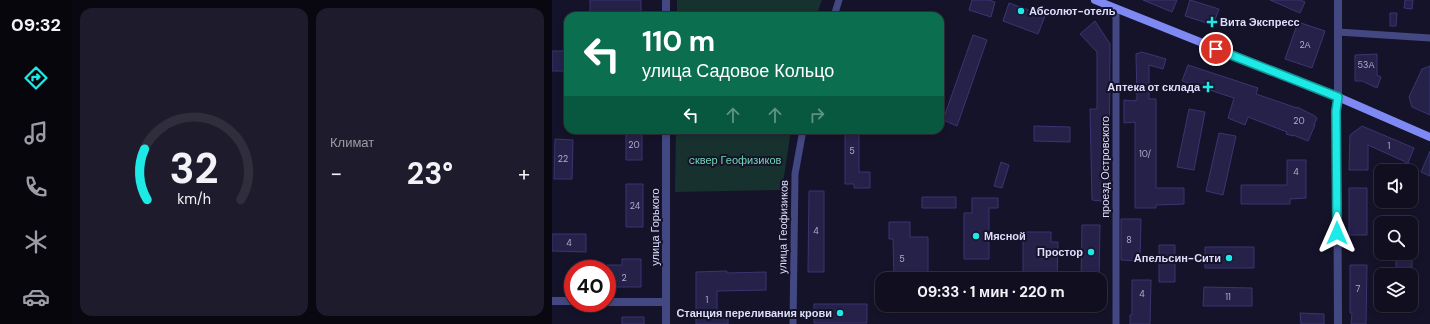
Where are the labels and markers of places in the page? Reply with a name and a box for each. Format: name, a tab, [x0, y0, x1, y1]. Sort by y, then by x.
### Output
place label: Абсолют-отель	[1029, 4, 1116, 18]
marker: Абсолют-отель	[1016, 6, 1026, 16]
place label: Вита Экспресс	[1220, 15, 1300, 29]
marker: Вита Экспресс	[1207, 17, 1217, 27]
pin	[1199, 32, 1233, 66]
place label: Аптека от склада	[1107, 80, 1201, 94]
marker: Аптека от склада	[1203, 82, 1213, 92]
place label: Мясной	[984, 229, 1026, 243]
marker: Мясной	[971, 231, 981, 241]
place label: Простор	[1037, 245, 1083, 259]
marker: Простор	[1086, 247, 1096, 257]
place label: Апельсин-Сити	[1134, 251, 1221, 265]
marker: Апельсин-Сити	[1224, 253, 1234, 263]
place label: Станция переливания крови	[676, 306, 832, 320]
marker: Станция переливания крови	[835, 308, 845, 318]

